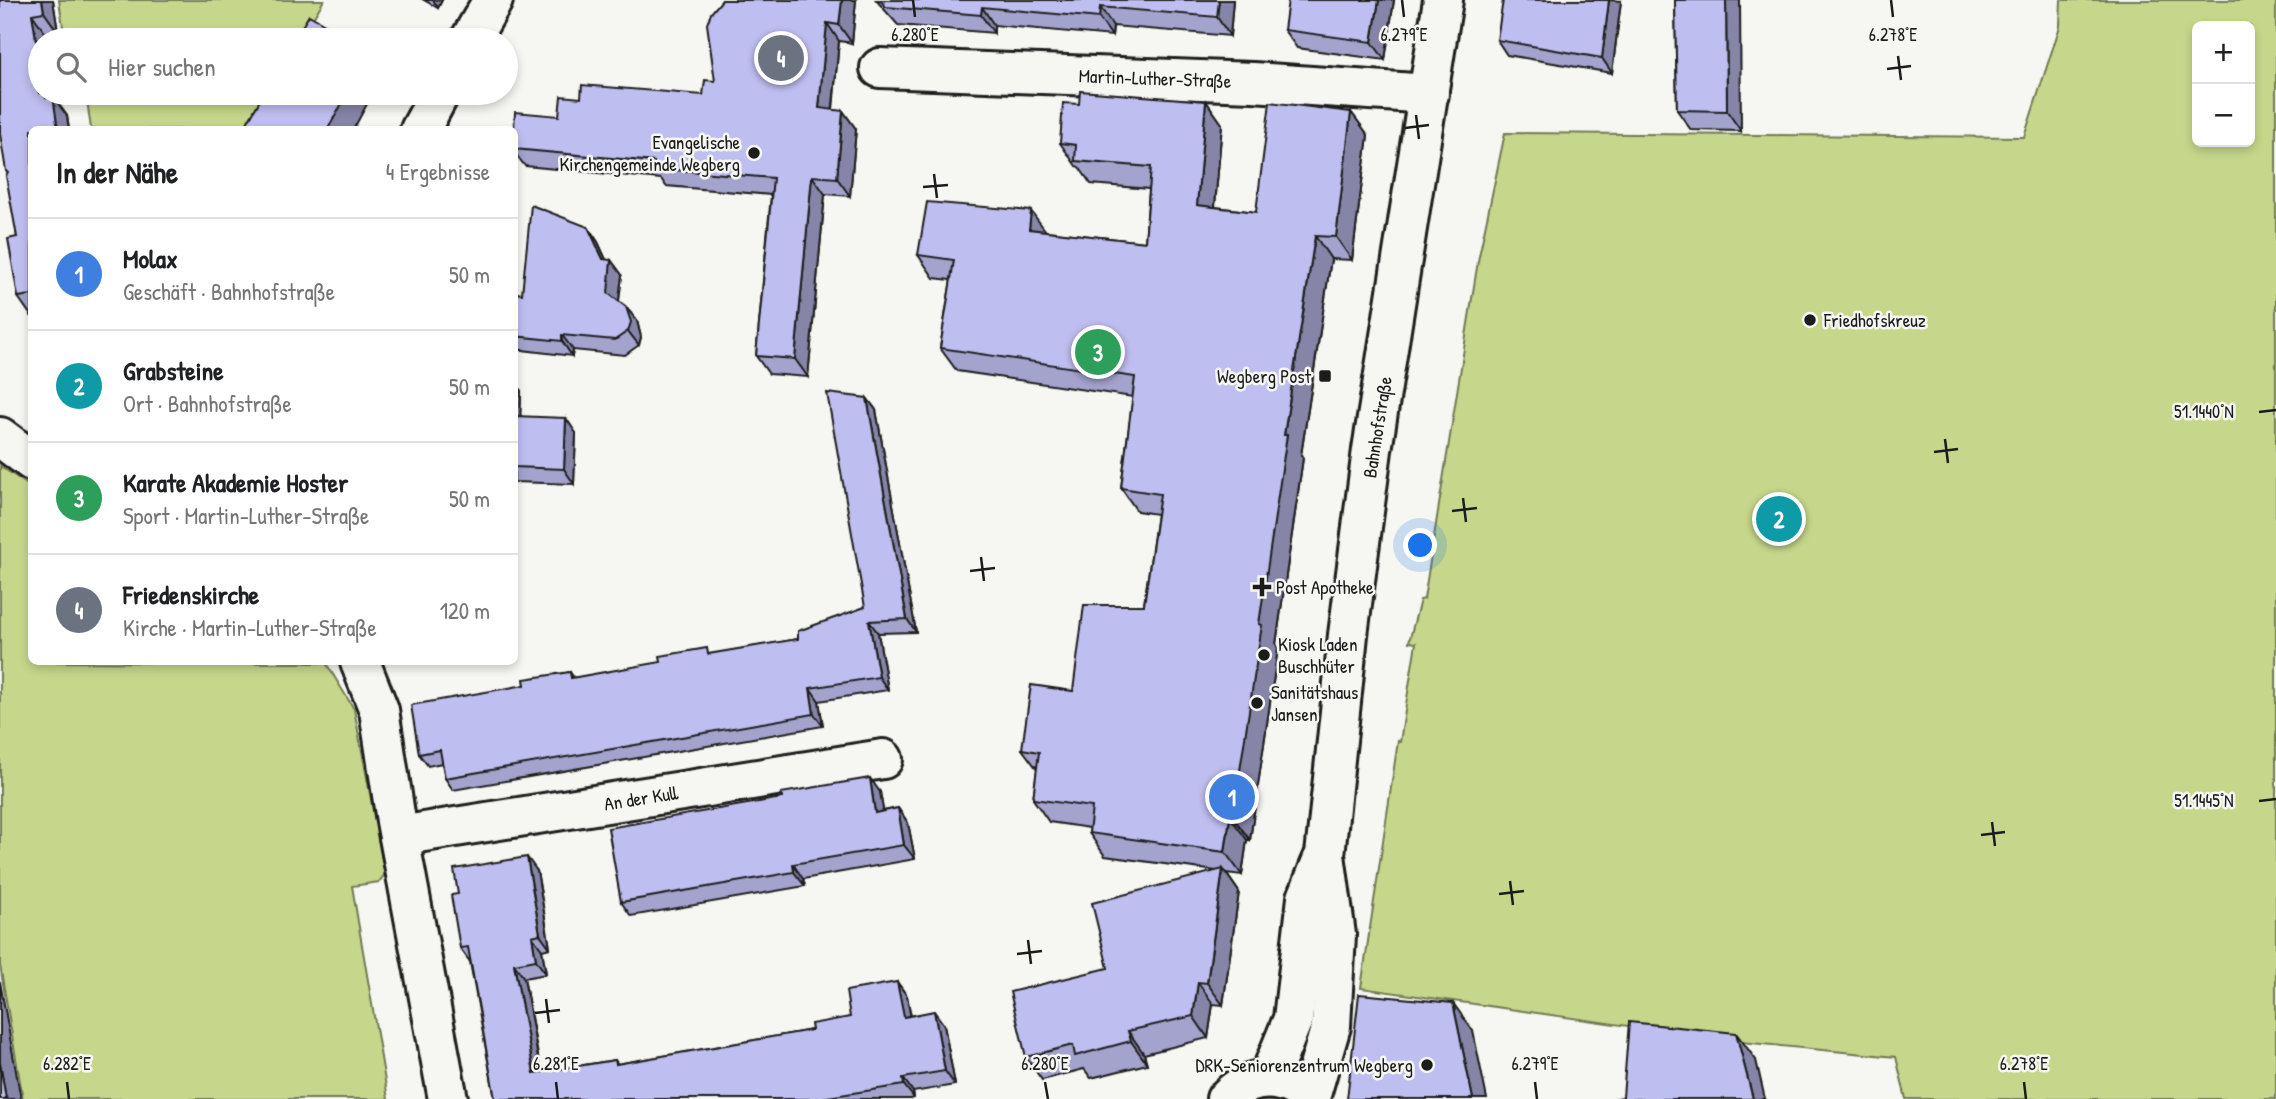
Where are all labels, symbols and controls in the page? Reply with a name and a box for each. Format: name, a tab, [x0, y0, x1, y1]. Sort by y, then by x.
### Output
map controls	[2192, 21, 2255, 147]
button: +	[2192, 21, 2255, 84]
text: 6.280°E	[891, 22, 939, 47]
text: 6.279°E	[1380, 22, 1428, 47]
text: 6.278°E	[1869, 22, 1917, 47]
search box	[28, 28, 518, 105]
pin: 4	[758, 32, 804, 84]
icon: search	[52, 48, 90, 86]
text: Hier suchen	[108, 49, 216, 84]
street label: Martin-Luther-Straße	[1078, 62, 1232, 94]
button: −	[2192, 84, 2255, 147]
place label: Evangelische Kirchengemeinde Wegberg	[559, 129, 740, 177]
marker: Evangelische Kirchengemeinde Wegberg	[746, 145, 762, 161]
text: In der Nähe	[56, 152, 178, 192]
text: 4 Ergebnisse	[386, 156, 490, 187]
text: Molax	[123, 241, 178, 276]
text: 1	[75, 259, 83, 290]
text: 50 m	[449, 259, 490, 290]
text: Geschäft · Bahnhofstraße	[123, 276, 335, 307]
place label: Friedhofskreuz	[1823, 307, 1926, 333]
marker: Friedhofskreuz	[1802, 312, 1818, 328]
pin: 3	[1075, 326, 1121, 378]
text: Grabsteine	[123, 353, 224, 388]
place label: Wegberg Post	[1217, 363, 1311, 389]
marker: Wegberg Post	[1317, 368, 1333, 384]
text: 2	[74, 371, 84, 402]
text: 50 m	[449, 371, 490, 402]
street label: Bahnhofstraße	[1356, 374, 1398, 480]
text: Ort · Bahnhofstraße	[123, 388, 292, 419]
text: 51.1440°N	[2174, 399, 2234, 424]
text: Karate Akademie Hoster	[123, 465, 348, 500]
text: 3	[74, 483, 84, 514]
text: 50 m	[449, 483, 490, 514]
pin: 2	[1756, 493, 1802, 545]
text: Sport · Martin-Luther-Straße	[123, 500, 369, 531]
your location	[1403, 528, 1437, 562]
place label: Post Apotheke	[1276, 574, 1374, 600]
text: Friedenskirche	[123, 577, 259, 612]
marker: Post Apotheke	[1254, 579, 1270, 595]
text: 4	[75, 595, 83, 626]
text: 120 m	[440, 595, 490, 626]
text: Kirche · Martin-Luther-Straße	[123, 612, 377, 643]
place label: Kiosk Laden Buschhüter	[1278, 631, 1358, 679]
marker: Kiosk Laden Buschhüter	[1256, 647, 1272, 663]
place label: Sanitätshaus Jansen	[1271, 679, 1358, 727]
marker: Sanitätshaus Jansen	[1249, 695, 1265, 711]
pin: 1	[1209, 771, 1255, 823]
street label: An der Kull	[602, 779, 681, 817]
text: 51.1445°N	[2174, 788, 2234, 813]
text: 6.282°E	[43, 1051, 91, 1076]
text: 6.281°E	[533, 1051, 579, 1076]
text: 6.280°E	[1021, 1051, 1069, 1076]
text: 6.279°E	[1511, 1051, 1559, 1076]
text: 6.278°E	[2000, 1051, 2048, 1076]
place label: DRK-Seniorenzentrum Wegberg	[1196, 1052, 1413, 1078]
marker: DRK-Seniorenzentrum Wegberg	[1419, 1057, 1435, 1073]

